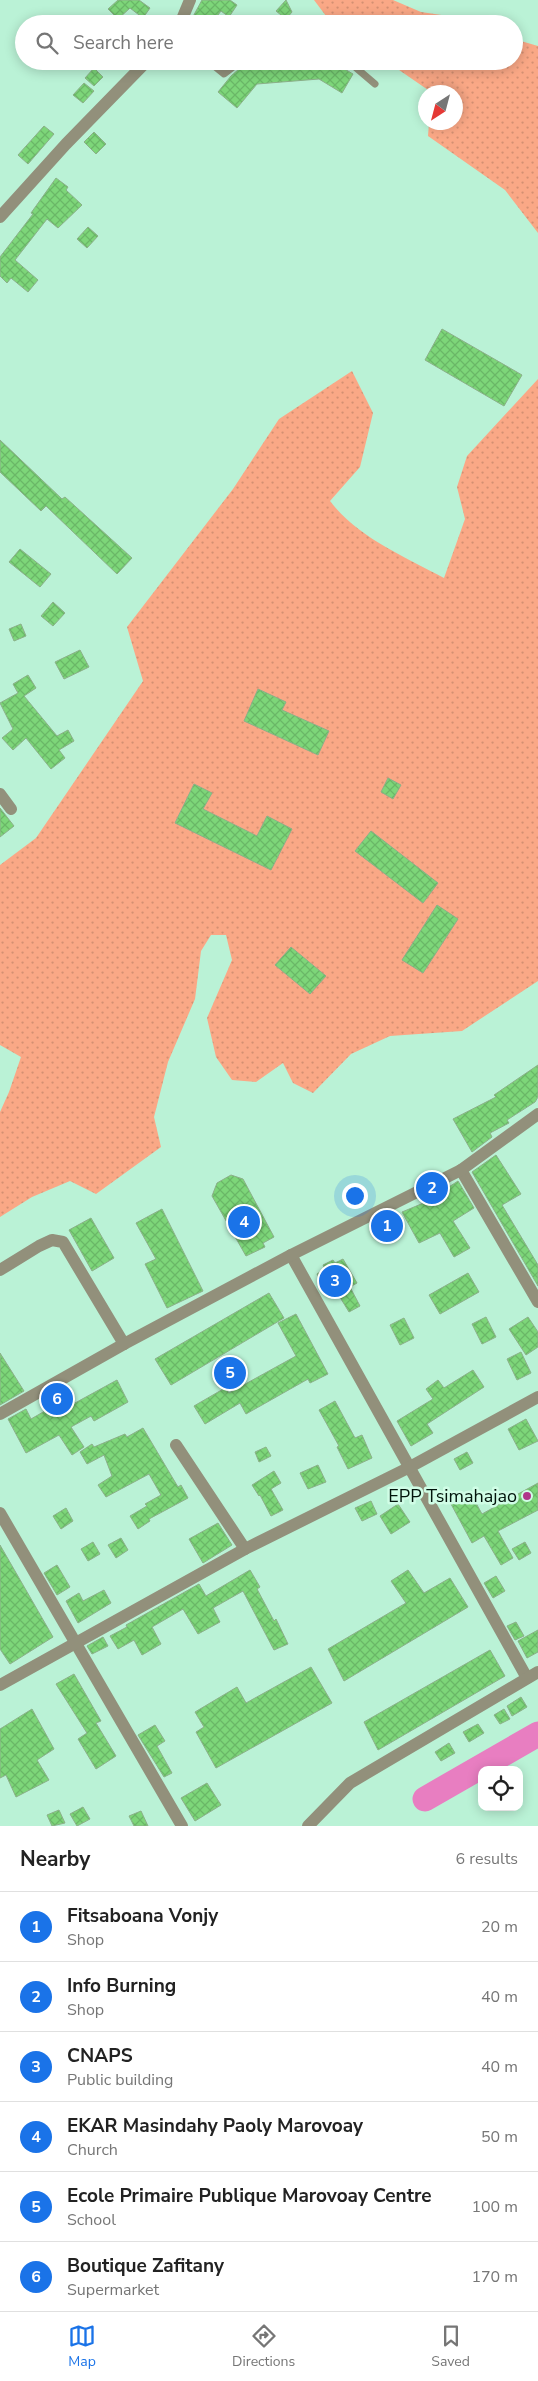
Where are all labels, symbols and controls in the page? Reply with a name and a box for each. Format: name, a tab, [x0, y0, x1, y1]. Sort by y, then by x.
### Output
search box	[15, 15, 523, 70]
icon: search	[33, 29, 61, 57]
text: Search here	[73, 30, 174, 56]
north arrow	[418, 85, 463, 130]
pin: 2	[416, 1169, 448, 1207]
your location	[342, 1183, 368, 1209]
pin: 4	[228, 1203, 260, 1241]
pin: 1	[371, 1207, 403, 1245]
pin: 3	[319, 1262, 351, 1300]
pin: 5	[214, 1354, 246, 1392]
pin: 6	[41, 1380, 73, 1418]
place label: EPP Tsimahajao	[388, 1484, 517, 1508]
marker: EPP Tsimahajao	[521, 1490, 533, 1502]
map controls	[478, 1766, 523, 1811]
button: locate	[478, 1766, 523, 1811]
text: Nearby	[20, 1845, 90, 1873]
text: 6 results	[456, 1848, 518, 1870]
text: Fitsaboana Vonjy	[67, 1903, 218, 1929]
text: 1	[31, 1916, 41, 1938]
text: 20 m	[481, 1916, 518, 1938]
text: Shop	[67, 1929, 104, 1951]
text: Info Burning	[67, 1973, 176, 1999]
text: 2	[31, 1986, 41, 2008]
text: 40 m	[481, 1986, 518, 2008]
text: Shop	[67, 1999, 104, 2021]
text: CNAPS	[67, 2043, 133, 2069]
text: 3	[31, 2056, 41, 2078]
text: 40 m	[481, 2056, 518, 2078]
text: Public building	[67, 2069, 173, 2091]
text: EKAR Masindahy Paoly Marovoay	[67, 2113, 363, 2139]
text: 4	[31, 2126, 41, 2148]
text: 50 m	[481, 2126, 518, 2148]
text: Church	[67, 2139, 118, 2161]
text: Ecole Primaire Publique Marovoay Centre	[67, 2183, 432, 2209]
text: 5	[31, 2196, 41, 2218]
text: 100 m	[471, 2196, 518, 2218]
text: School	[67, 2209, 116, 2231]
text: Boutique Zafitany	[67, 2253, 224, 2279]
text: 6	[31, 2266, 41, 2288]
text: 170 m	[471, 2266, 518, 2288]
text: Supermarket	[67, 2279, 159, 2301]
tab: Map	[68, 2322, 96, 2371]
tab: Directions	[232, 2322, 295, 2371]
tab: Saved	[431, 2322, 470, 2371]

